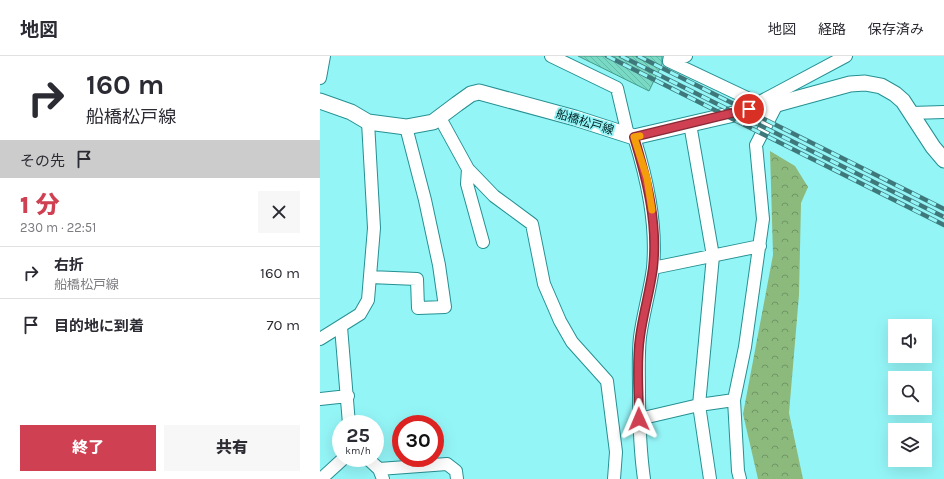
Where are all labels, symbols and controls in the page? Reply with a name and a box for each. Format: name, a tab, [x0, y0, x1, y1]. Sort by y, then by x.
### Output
text: 地図	[20, 19, 58, 41]
text: 地図	[768, 21, 796, 38]
text: 経路	[818, 21, 846, 38]
text: 保存済み	[868, 21, 924, 38]
text: 160 m	[86, 68, 164, 101]
icon: right	[20, 72, 72, 124]
pin	[732, 92, 766, 126]
icon: arrive	[738, 98, 760, 120]
text: 船橋松戸線	[86, 106, 176, 128]
street label: 船橋松戸線	[554, 107, 616, 137]
icon: arrive	[73, 148, 95, 170]
text: その先	[20, 152, 65, 170]
text: 1 分	[20, 191, 60, 219]
button: close	[258, 191, 300, 233]
text: 230 m · 22:51	[20, 220, 96, 235]
text: 右折	[54, 256, 84, 274]
icon: right	[20, 262, 42, 284]
text: 160 m	[260, 264, 300, 282]
text: 船橋松戸線	[54, 277, 119, 292]
icon: arrive	[20, 314, 42, 336]
text: 70 m	[266, 316, 300, 334]
text: 目的地に到着	[54, 317, 144, 335]
map controls	[888, 319, 932, 467]
button: sound	[888, 319, 932, 363]
button: search	[888, 371, 932, 415]
position arrow	[618, 398, 660, 440]
speed limit sign: 30	[392, 415, 444, 467]
button: layers	[888, 423, 932, 467]
text: 25	[346, 424, 370, 447]
button: 終了	[20, 425, 156, 471]
button: 共有	[164, 425, 300, 471]
text: km/h	[345, 445, 371, 457]

